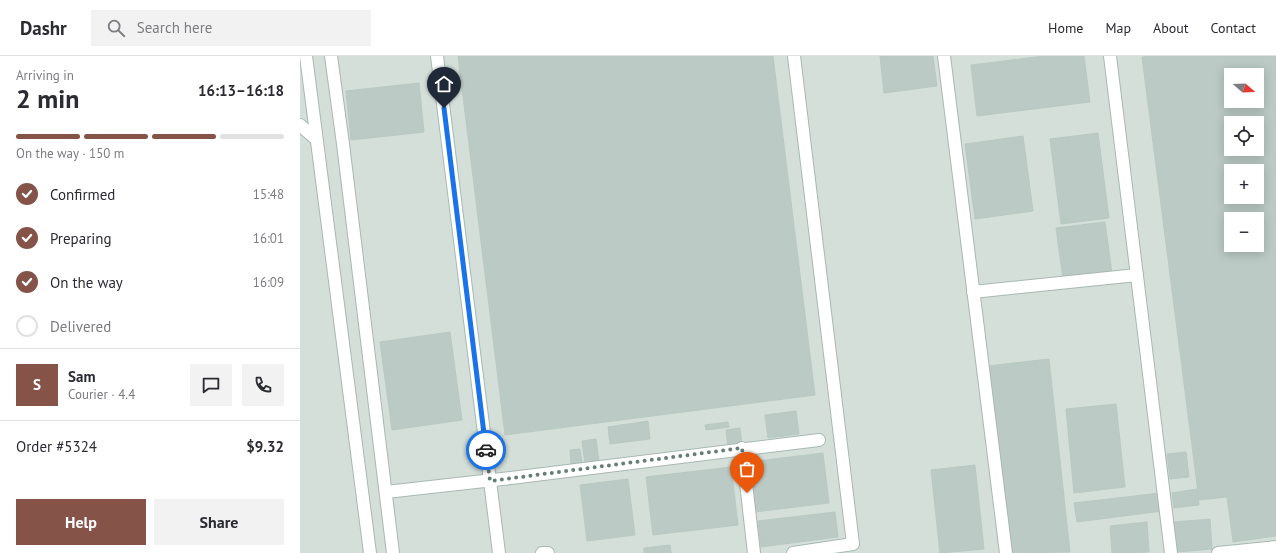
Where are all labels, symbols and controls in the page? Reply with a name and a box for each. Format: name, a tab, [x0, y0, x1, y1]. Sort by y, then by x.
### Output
search box	[91, 10, 371, 46]
text: Dashr	[20, 16, 67, 40]
icon: search	[105, 17, 127, 39]
text: Search here	[137, 18, 212, 37]
text: Home	[1048, 19, 1083, 37]
text: Map	[1105, 19, 1131, 37]
text: About	[1153, 19, 1189, 37]
text: Contact	[1211, 19, 1256, 37]
text: Arriving in	[16, 67, 74, 84]
pin	[427, 67, 461, 108]
north arrow	[1224, 68, 1264, 108]
map controls	[1224, 68, 1264, 252]
icon: home	[433, 73, 455, 95]
text: 16:13–16:18	[198, 81, 284, 100]
text: 2 min	[16, 82, 79, 115]
button: locate	[1224, 116, 1264, 156]
text: On the way · 150 m	[16, 145, 124, 162]
button: +	[1224, 164, 1264, 204]
icon: check	[16, 183, 38, 205]
text: Confirmed	[50, 185, 115, 204]
text: 15:48	[253, 186, 284, 203]
button: −	[1224, 212, 1264, 252]
icon: check	[16, 227, 38, 249]
text: Preparing	[50, 229, 112, 248]
text: 16:01	[253, 230, 284, 247]
icon: check	[16, 271, 38, 293]
text: On the way	[50, 273, 123, 292]
text: 16:09	[253, 274, 284, 291]
text: Delivered	[50, 317, 111, 336]
button: chat	[190, 364, 232, 406]
button: phone	[242, 364, 284, 406]
text: Sam	[68, 367, 95, 386]
text: S	[33, 375, 41, 394]
text: Courier · 4.4	[68, 386, 135, 403]
courier	[466, 430, 506, 470]
text: Order #5324	[16, 437, 97, 456]
text: $9.32	[246, 437, 284, 456]
icon: car	[475, 439, 497, 461]
pin	[730, 452, 764, 493]
icon: bag	[736, 458, 758, 480]
button: Help	[16, 499, 146, 545]
button: Share	[154, 499, 284, 545]

